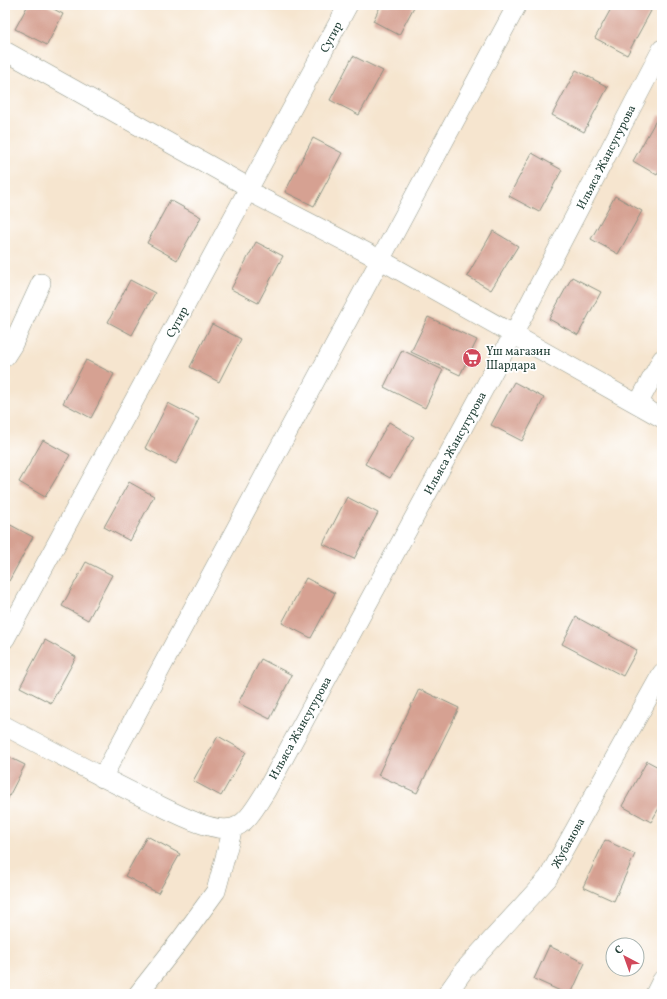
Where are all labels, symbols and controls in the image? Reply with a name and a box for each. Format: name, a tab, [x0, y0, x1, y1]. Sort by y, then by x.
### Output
street label: Сугир	[317, 19, 347, 56]
street label: Ильяса Жансугурова	[574, 102, 640, 213]
street label: Сугир	[163, 304, 193, 341]
place label: Үш магазин Шардара	[486, 344, 550, 374]
supermarket icon: Үш магазин Шардара	[461, 347, 483, 369]
street label: Ильяса Жансугурова	[421, 389, 491, 498]
street label: Ильяса Жансугурова	[266, 674, 336, 783]
street label: Жубанова	[548, 815, 589, 872]
north arrow	[605, 937, 645, 977]
text: С	[612, 943, 627, 959]

